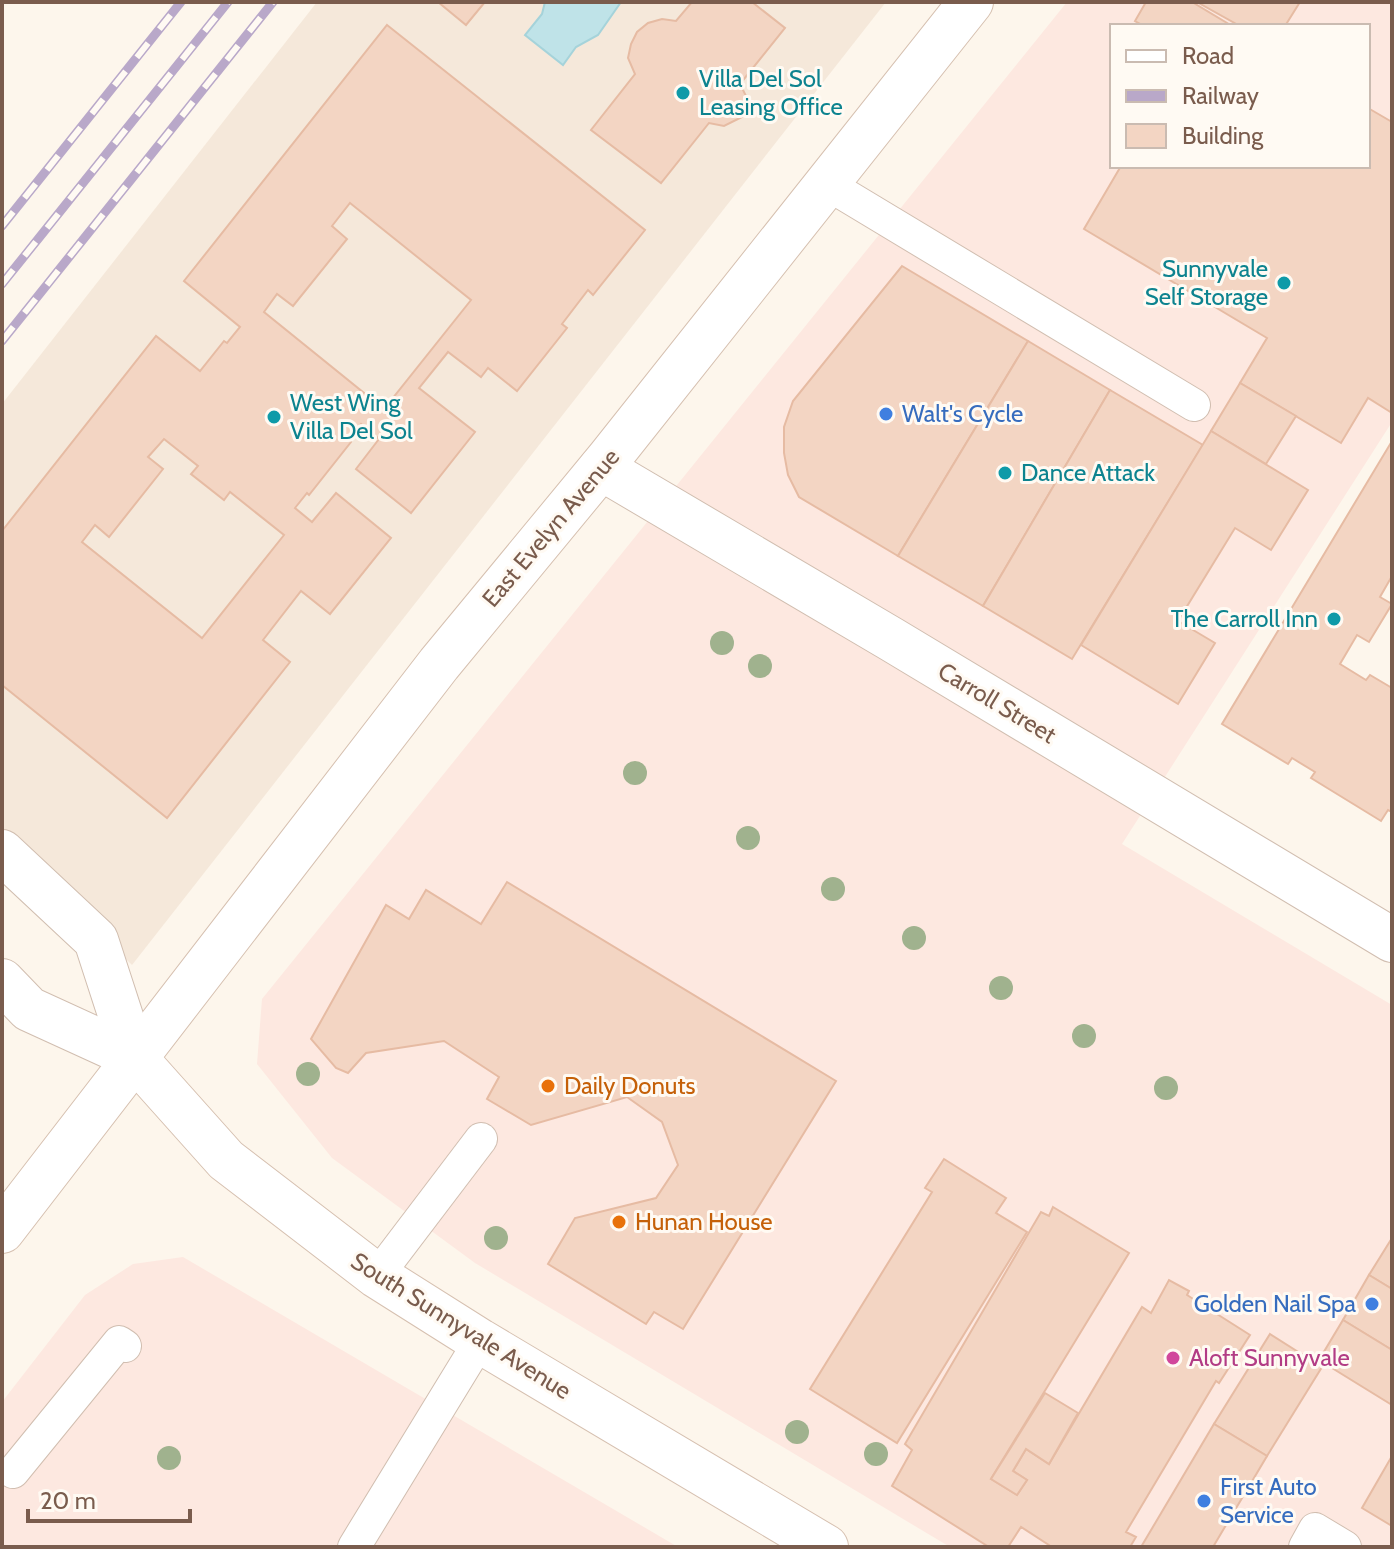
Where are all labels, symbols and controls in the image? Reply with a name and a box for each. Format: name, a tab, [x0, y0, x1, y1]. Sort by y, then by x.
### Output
legend	[1110, 24, 1370, 168]
text: Road	[1182, 41, 1234, 70]
place label: Villa Del Sol Leasing Office	[699, 64, 843, 121]
text: Railway	[1182, 81, 1259, 110]
marker: Villa Del Sol Leasing Office	[674, 84, 692, 102]
text: Building	[1182, 121, 1264, 150]
place label: Sunnyvale Self Storage	[1145, 254, 1268, 311]
marker: Sunnyvale Self Storage	[1275, 274, 1293, 292]
place label: West Wing Villa Del Sol	[290, 388, 413, 445]
place label: Walt's Cycle	[902, 399, 1023, 428]
marker: Walt's Cycle	[877, 405, 895, 423]
marker: West Wing Villa Del Sol	[265, 408, 283, 426]
street label: East Evelyn Avenue	[476, 443, 625, 613]
place label: Dance Attack	[1021, 458, 1155, 487]
marker: Dance Attack	[996, 464, 1014, 482]
place label: The Carroll Inn	[1171, 604, 1318, 633]
marker: The Carroll Inn	[1325, 610, 1343, 628]
street label: Carroll Street	[933, 656, 1062, 749]
place label: Daily Donuts	[564, 1071, 695, 1100]
marker: Daily Donuts	[539, 1077, 557, 1095]
place label: Hunan House	[635, 1207, 773, 1236]
marker: Hunan House	[610, 1213, 628, 1231]
street label: South Sunnyvale Avenue	[346, 1246, 577, 1405]
place label: Golden Nail Spa	[1194, 1289, 1356, 1318]
marker: Golden Nail Spa	[1363, 1295, 1381, 1313]
place label: Aloft Sunnyvale	[1189, 1343, 1350, 1372]
marker: Aloft Sunnyvale	[1164, 1349, 1182, 1367]
place label: First Auto Service	[1220, 1472, 1317, 1529]
scale bar	[28, 1473, 190, 1523]
text: 20 m	[40, 1486, 96, 1515]
marker: First Auto Service	[1195, 1492, 1213, 1510]

